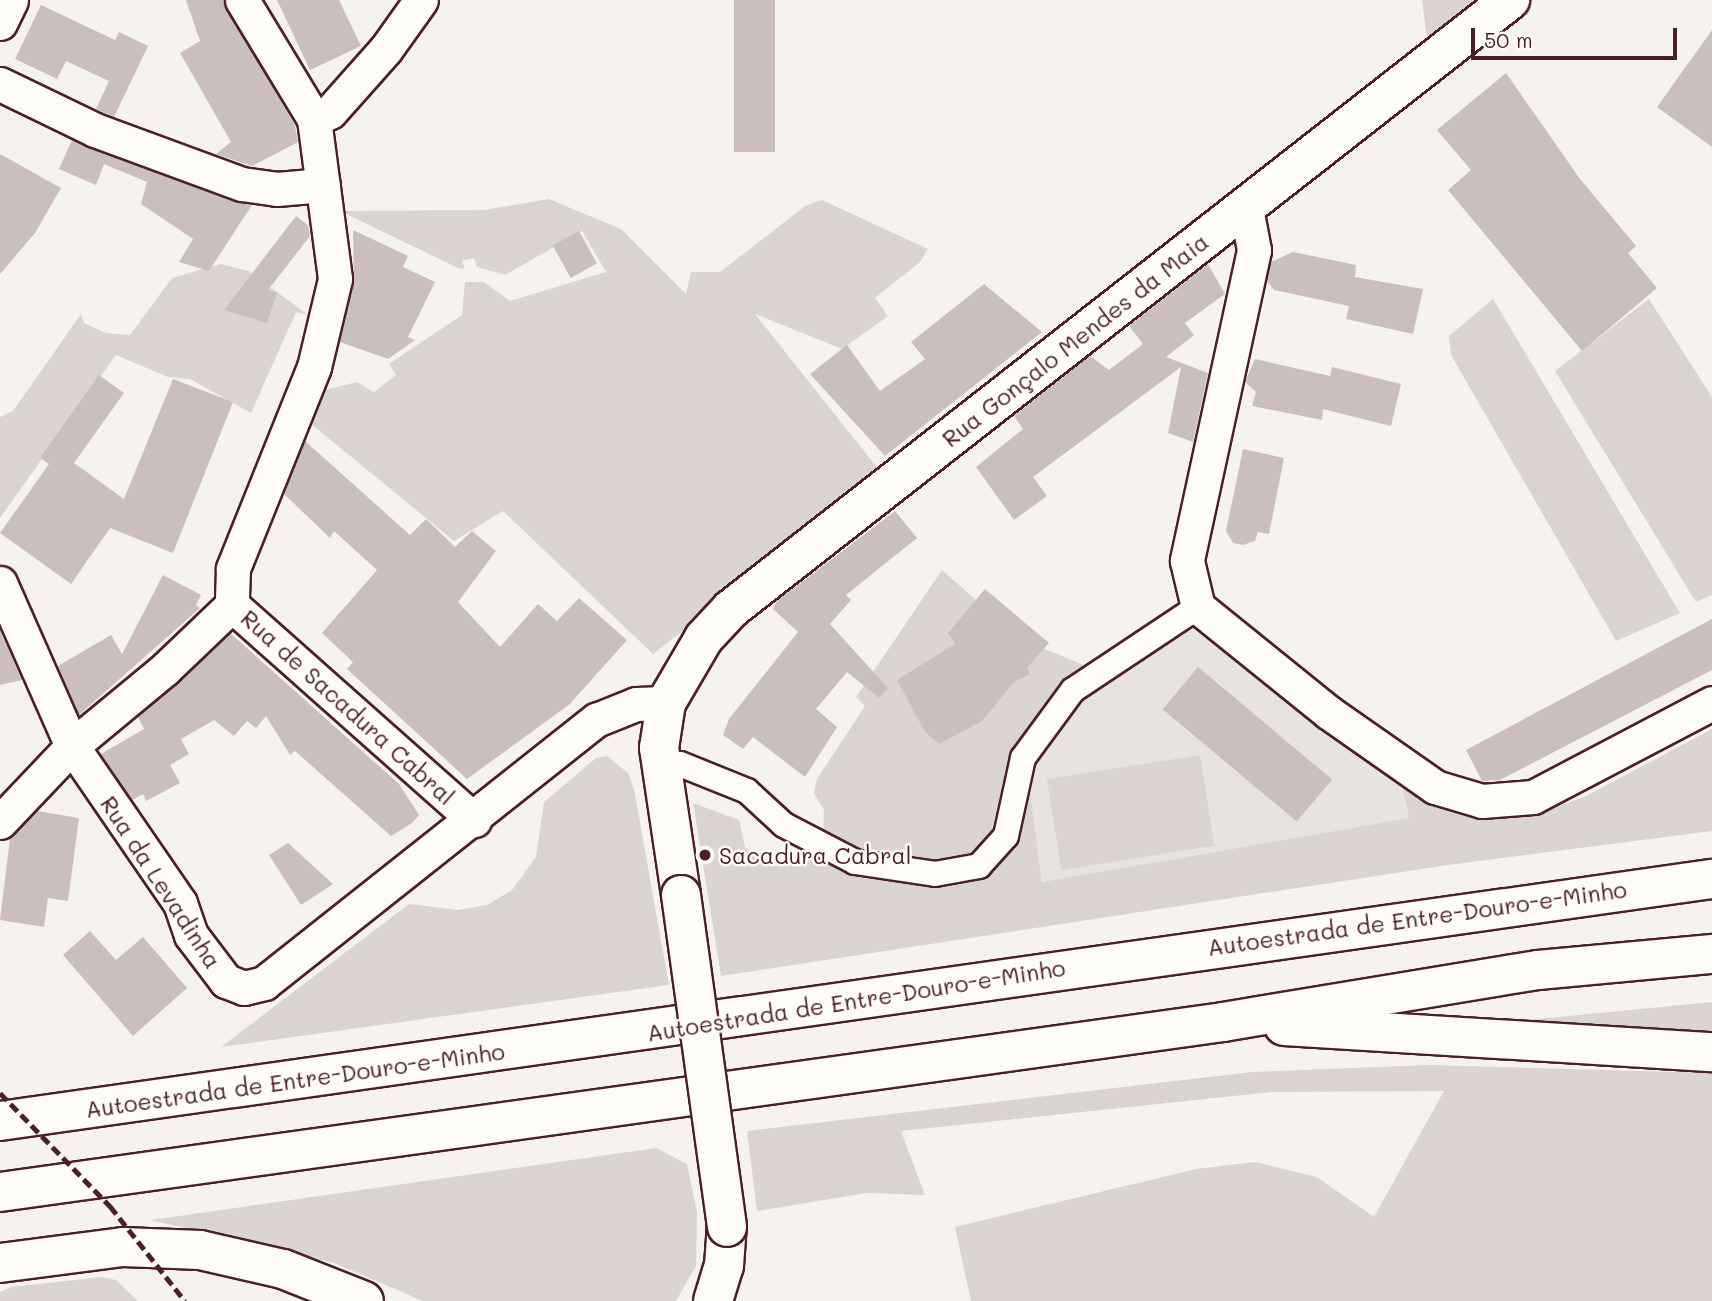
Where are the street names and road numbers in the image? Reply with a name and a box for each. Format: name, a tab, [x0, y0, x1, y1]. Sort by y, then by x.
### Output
street label: Rua Gonçalo Mendes da Maia	[936, 228, 1214, 452]
street label: Rua de Sacadura Cabral	[236, 604, 460, 810]
street label: Rua da Levadinha	[95, 791, 227, 973]
street label: Autoestrada de Entre-Douro-e-Minho	[1206, 875, 1628, 961]
street label: Autoestrada de Entre-Douro-e-Minho	[645, 953, 1067, 1047]
street label: Autoestrada de Entre-Douro-e-Minho	[84, 1037, 506, 1123]

